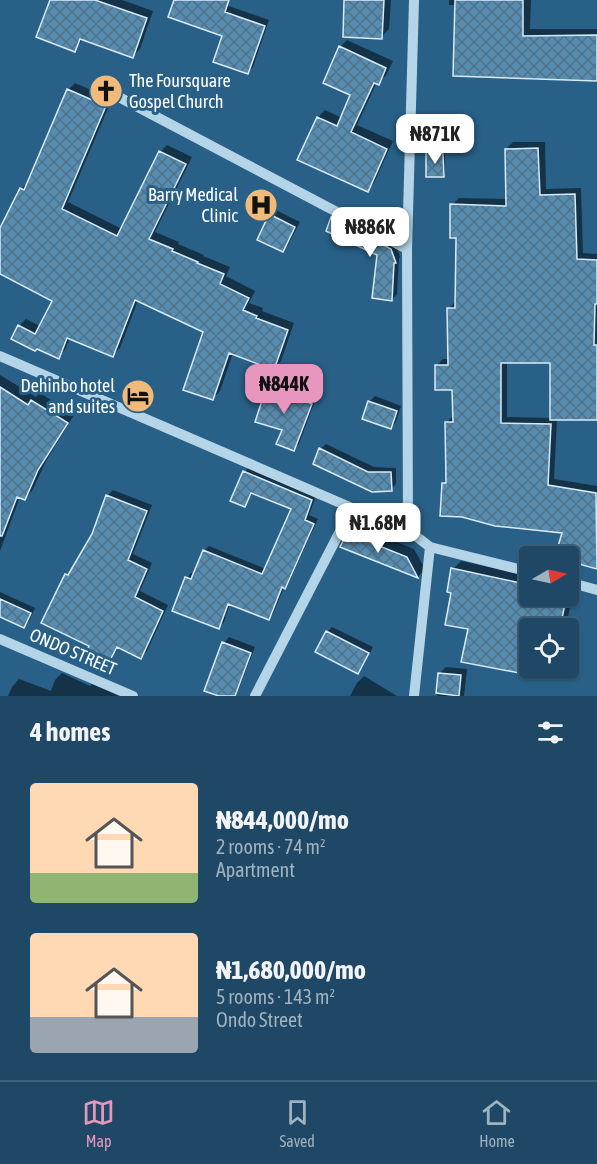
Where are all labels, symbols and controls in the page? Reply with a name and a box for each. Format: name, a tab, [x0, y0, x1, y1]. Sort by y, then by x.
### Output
place label: The Foursquare Gospel Church	[129, 70, 231, 112]
church icon: The Foursquare Gospel Church	[88, 73, 124, 109]
pin: ₦871K	[393, 114, 477, 165]
text: ₦871K	[410, 122, 460, 145]
place label: Barry Medical Clinic	[148, 184, 238, 226]
hospital icon: Barry Medical Clinic	[243, 187, 279, 223]
pin: ₦886K	[328, 207, 412, 258]
text: ₦886K	[345, 215, 395, 238]
pin: ₦844K	[242, 364, 326, 415]
text: ₦844K	[259, 372, 309, 395]
place label: Dehinbo hotel and suites	[21, 375, 115, 417]
hotel icon: Dehinbo hotel and suites	[120, 378, 156, 414]
pin: ₦1.68M	[329, 503, 427, 554]
text: ₦1.68M	[350, 511, 406, 534]
north arrow	[519, 546, 579, 606]
map controls	[519, 546, 579, 678]
button: locate	[519, 618, 579, 678]
street label: ONDO STREET	[27, 624, 120, 679]
icon: filters	[534, 716, 567, 749]
text: 4 homes	[30, 717, 110, 747]
text: ₦844,000/mo	[216, 805, 349, 835]
icon: home	[78, 807, 150, 879]
text: 2 rooms · 74 m²	[216, 835, 326, 858]
text: Apartment	[216, 858, 295, 881]
text: ₦1,680,000/mo	[216, 955, 366, 985]
icon: home	[78, 957, 150, 1029]
text: 5 rooms · 143 m²	[216, 985, 335, 1008]
text: Ondo Street	[216, 1008, 303, 1031]
tab: Map	[82, 1096, 115, 1150]
tab: Saved	[279, 1096, 315, 1150]
tab: Home	[479, 1096, 515, 1150]

